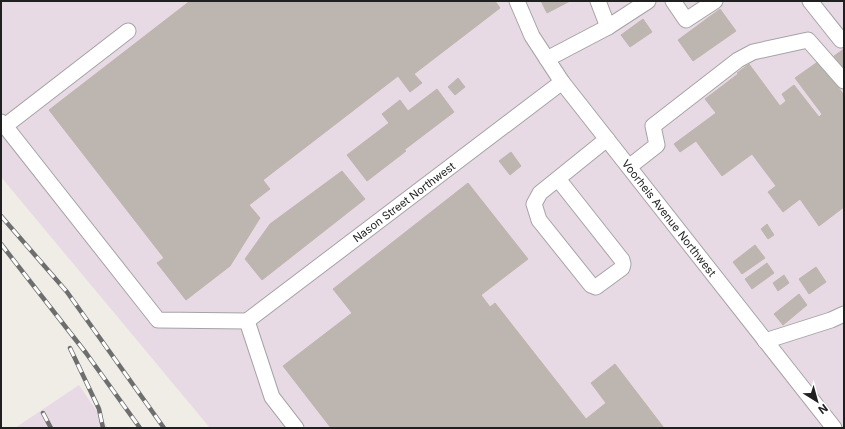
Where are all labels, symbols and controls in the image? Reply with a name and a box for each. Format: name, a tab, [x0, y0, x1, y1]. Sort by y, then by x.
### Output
street label: Voorheis Avenue Northwest	[619, 157, 719, 280]
street label: Nason Street Northwest	[350, 159, 458, 245]
north arrow	[797, 381, 837, 421]
text: N	[815, 401, 831, 417]

